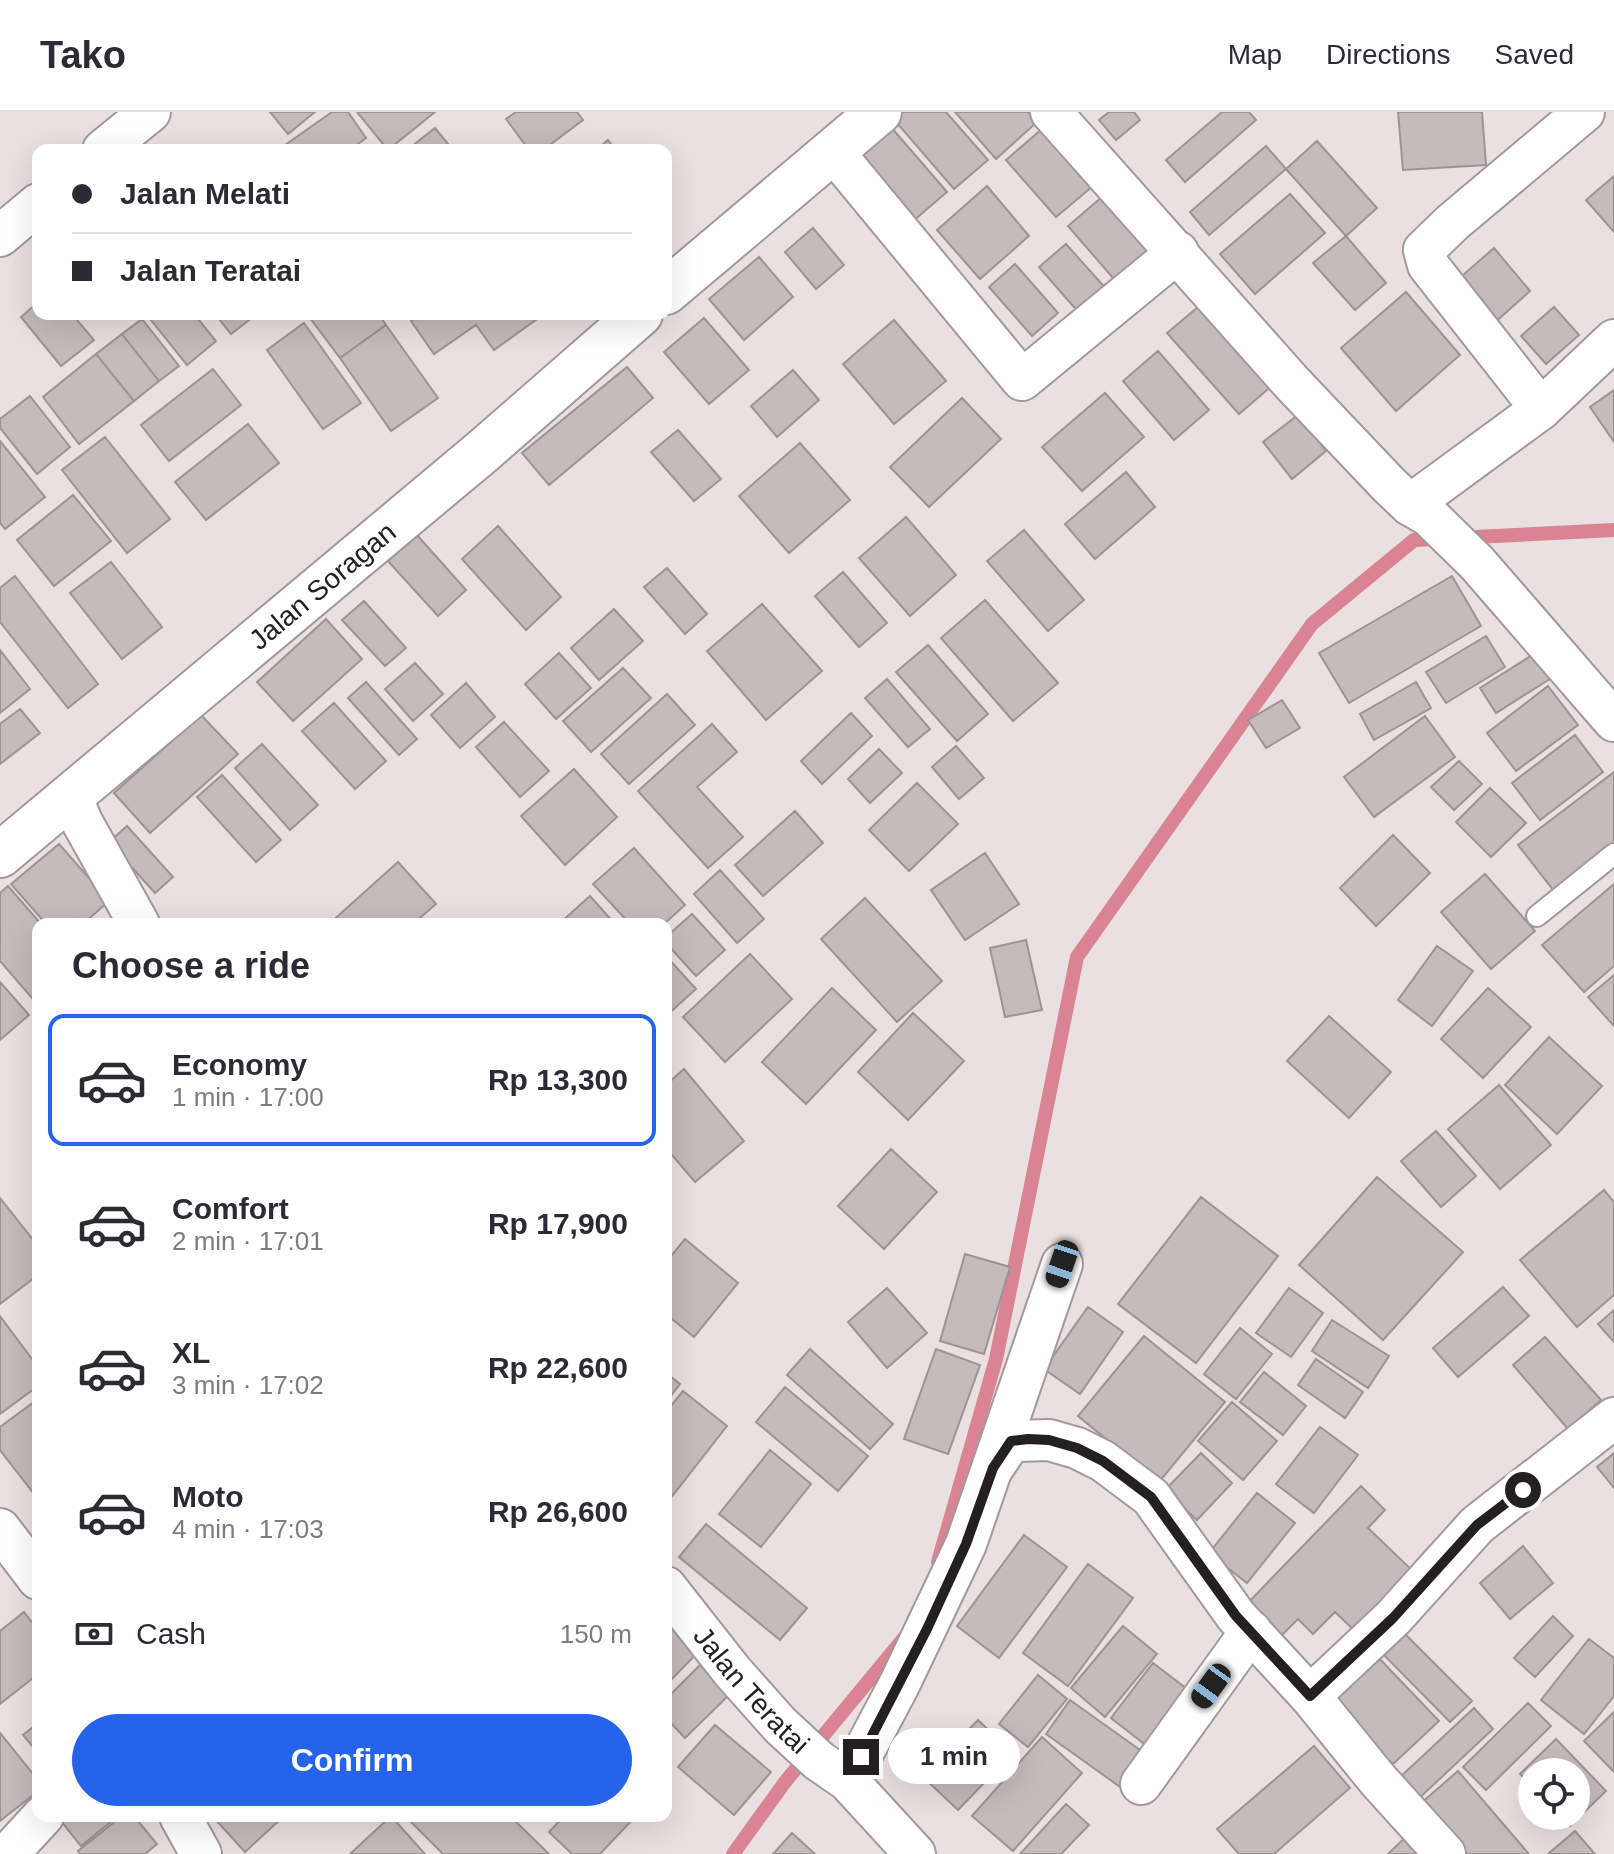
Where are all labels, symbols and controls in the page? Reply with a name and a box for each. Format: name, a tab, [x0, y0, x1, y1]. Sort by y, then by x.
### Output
text: Tako	[40, 34, 126, 76]
text: Map	[1228, 39, 1282, 70]
text: Directions	[1326, 39, 1451, 70]
text: Saved	[1495, 39, 1574, 70]
text: Jalan Melati	[120, 177, 290, 210]
text: Jalan Teratai	[120, 254, 301, 287]
street label: Jalan Soragan	[243, 516, 401, 655]
text: Choose a ride	[72, 945, 310, 986]
icon: car	[76, 1044, 148, 1116]
text: Economy	[172, 1048, 307, 1081]
text: Rp 13,300	[488, 1063, 628, 1096]
text: 1 min · 17:00	[172, 1082, 324, 1112]
icon: car	[76, 1188, 148, 1260]
text: Comfort	[172, 1192, 289, 1225]
text: Rp 17,900	[488, 1207, 628, 1240]
text: 2 min · 17:01	[172, 1226, 324, 1256]
car	[1043, 1237, 1081, 1291]
icon: car	[76, 1332, 148, 1404]
text: XL	[172, 1336, 210, 1369]
text: Rp 22,600	[488, 1351, 628, 1384]
text: 3 min · 17:02	[172, 1370, 324, 1400]
route start	[1505, 1472, 1541, 1508]
icon: car	[76, 1476, 148, 1548]
text: Moto	[172, 1480, 244, 1513]
text: Rp 26,600	[488, 1495, 628, 1528]
text: 4 min · 17:03	[172, 1514, 324, 1544]
icon: cash	[72, 1612, 116, 1656]
text: Cash	[136, 1617, 206, 1650]
text: 150 m	[560, 1619, 632, 1649]
street label: Jalan Teratai	[688, 1621, 816, 1760]
car	[1187, 1660, 1235, 1712]
button: Confirm	[72, 1714, 632, 1806]
callout: 1 min	[889, 1729, 1021, 1785]
route end	[843, 1739, 879, 1775]
text: 1 min	[920, 1741, 988, 1771]
map controls	[1518, 1758, 1590, 1830]
button: locate	[1518, 1758, 1590, 1830]

